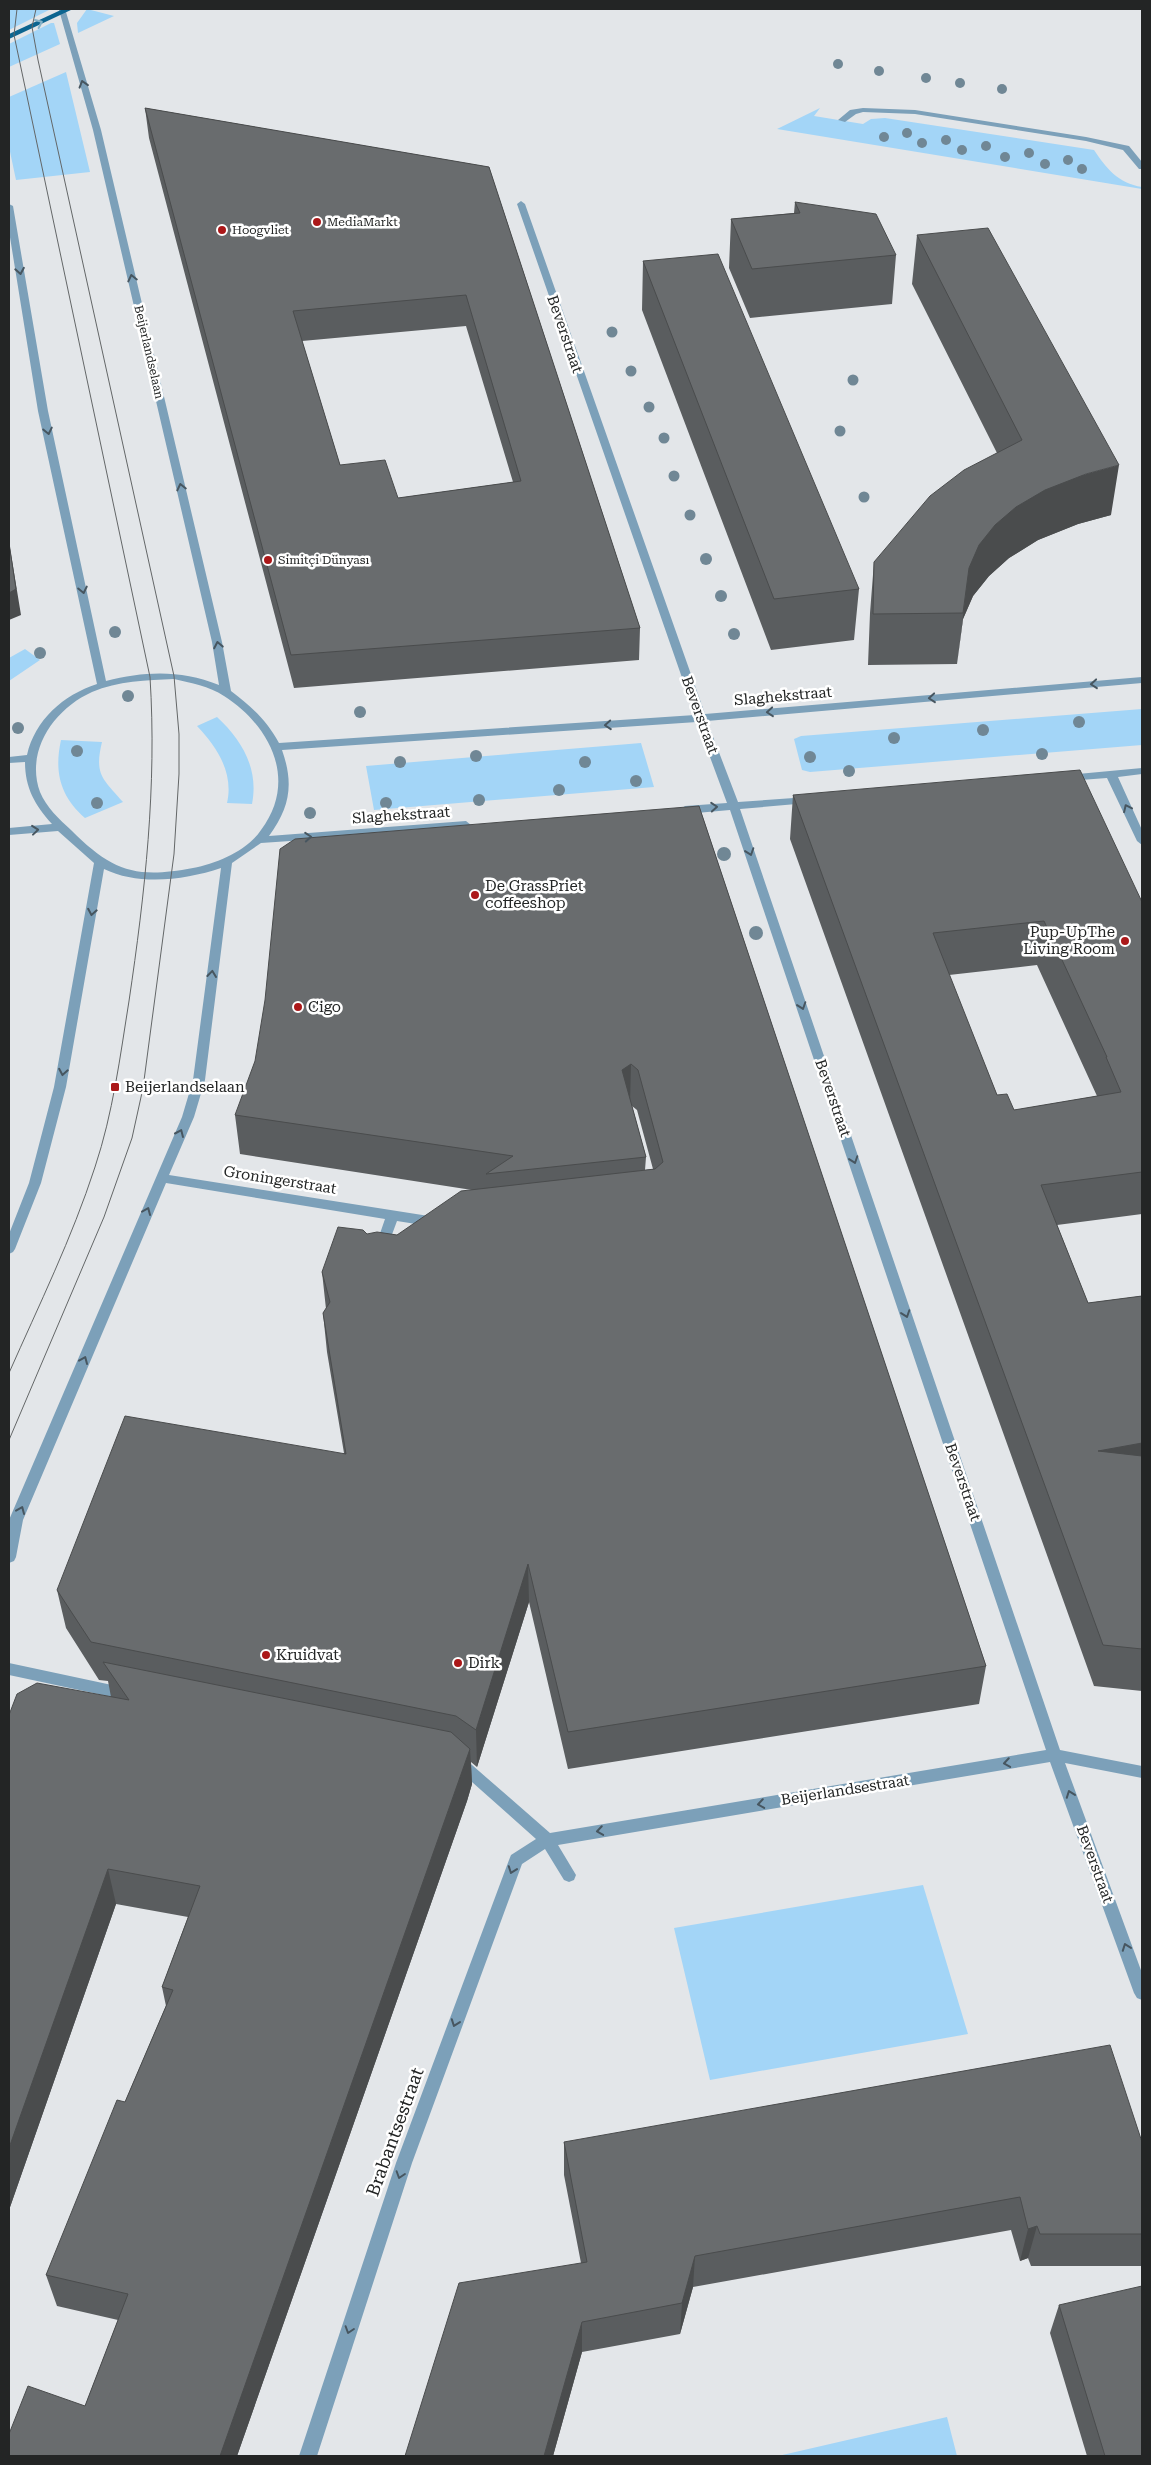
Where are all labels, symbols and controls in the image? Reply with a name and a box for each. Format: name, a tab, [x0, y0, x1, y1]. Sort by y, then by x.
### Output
one-way arrow	[34, 19, 43, 30]
one-way arrow	[78, 80, 88, 88]
place label: MediaMarkt	[327, 215, 398, 229]
marker: MediaMarkt	[311, 216, 323, 228]
place label: Hoogvliet	[232, 223, 290, 237]
marker: Hoogvliet	[216, 224, 228, 236]
one-way arrow	[14, 267, 24, 276]
one-way arrow	[127, 273, 138, 282]
street label: Beverstraat	[543, 293, 587, 376]
street label: Beijerlandselaan	[131, 304, 167, 400]
one-way arrow	[42, 427, 53, 436]
one-way arrow	[176, 483, 187, 492]
place label: Simitçi Dünyası	[278, 553, 369, 567]
marker: Simitçi Dünyası	[262, 554, 274, 566]
one-way arrow	[77, 585, 88, 594]
one-way arrow	[213, 641, 223, 650]
street label: Beverstraat	[678, 674, 722, 757]
one-way arrow	[1089, 678, 1097, 689]
street label: Slaghekstraat	[733, 683, 833, 709]
one-way arrow	[928, 693, 936, 704]
one-way arrow	[766, 707, 774, 718]
one-way arrow	[604, 719, 612, 730]
one-way arrow	[710, 802, 718, 813]
street label: Slaghekstraat	[351, 803, 451, 827]
one-way arrow	[1122, 804, 1133, 813]
one-way arrow	[31, 825, 39, 836]
one-way arrow	[304, 831, 312, 842]
one-way arrow	[744, 848, 754, 856]
place label: De GrassPriet coffeeshop	[485, 877, 584, 912]
marker: De GrassPriet coffeeshop	[469, 889, 481, 901]
one-way arrow	[87, 908, 97, 917]
place label: Pup-UpThe Living Room	[1023, 923, 1115, 958]
marker: Pup-UpThe Living Room	[1119, 935, 1131, 947]
one-way arrow	[206, 970, 217, 978]
place label: Cigo	[308, 998, 341, 1016]
marker: Cigo	[292, 1001, 304, 1013]
one-way arrow	[796, 1001, 806, 1010]
street label: Beverstraat	[811, 1057, 855, 1140]
one-way arrow	[58, 1068, 68, 1076]
place label: Beijerlandselaan	[125, 1078, 245, 1096]
marker: Beijerlandselaan	[109, 1081, 121, 1093]
one-way arrow	[174, 1129, 185, 1138]
one-way arrow	[848, 1155, 858, 1164]
street label: Groningerstraat	[222, 1162, 338, 1198]
one-way arrow	[142, 1207, 152, 1215]
one-way arrow	[900, 1309, 910, 1318]
one-way arrow	[78, 1356, 88, 1365]
street label: Beverstraat	[941, 1441, 985, 1524]
one-way arrow	[14, 1506, 25, 1515]
place label: Kruidvat	[276, 1646, 339, 1664]
marker: Kruidvat	[260, 1649, 272, 1661]
place label: Dirk	[468, 1654, 501, 1672]
marker: Dirk	[452, 1657, 464, 1669]
one-way arrow	[1003, 1758, 1012, 1768]
street label: Beijerlandsestraat	[780, 1771, 911, 1809]
one-way arrow	[1066, 1791, 1076, 1799]
one-way arrow	[756, 1799, 765, 1809]
street label: Beverstraat	[1073, 1823, 1117, 1906]
one-way arrow	[596, 1826, 605, 1836]
one-way arrow	[508, 1866, 518, 1874]
one-way arrow	[1121, 1943, 1132, 1952]
one-way arrow	[451, 2018, 461, 2027]
street label: Brabantsestraat	[362, 2064, 428, 2199]
one-way arrow	[395, 2171, 405, 2179]
one-way arrow	[345, 2325, 355, 2334]

